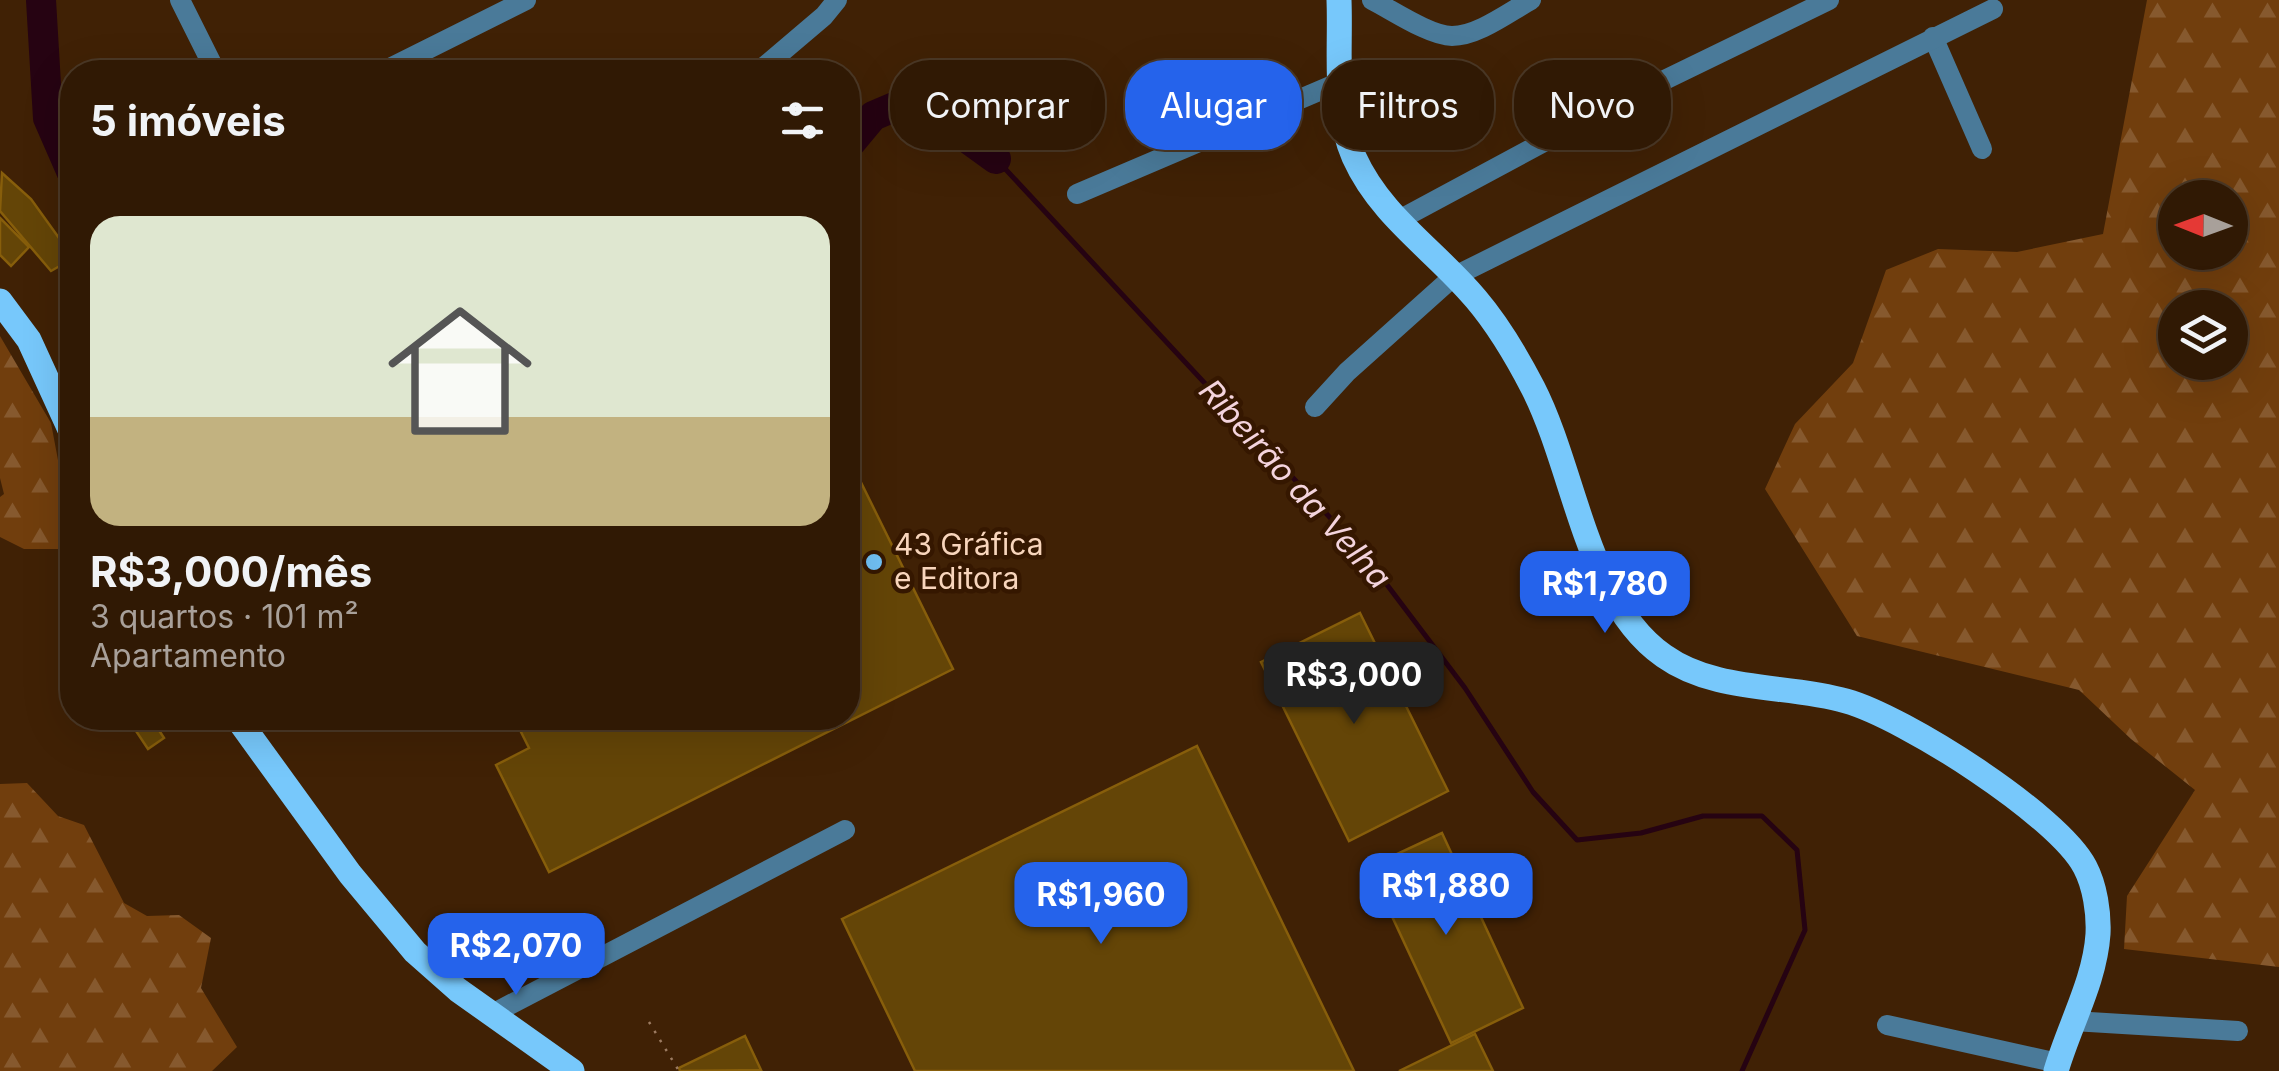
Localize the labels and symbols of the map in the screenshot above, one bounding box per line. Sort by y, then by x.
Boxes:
north arrow [2158,180,2248,270]
water label: Ribeirão da Velha [1191,371,1399,596]
place label: 43 Gráfica e Editora [894,526,1044,596]
marker: 43 Gráfica e Editora [863,551,885,573]
pin: R$1,780 [1513,551,1697,636]
pin: R$3,000 [1262,642,1446,727]
pin: R$1,880 [1354,853,1538,938]
pin: R$1,960 [1009,862,1193,947]
pin: R$2,070 [424,913,608,998]

